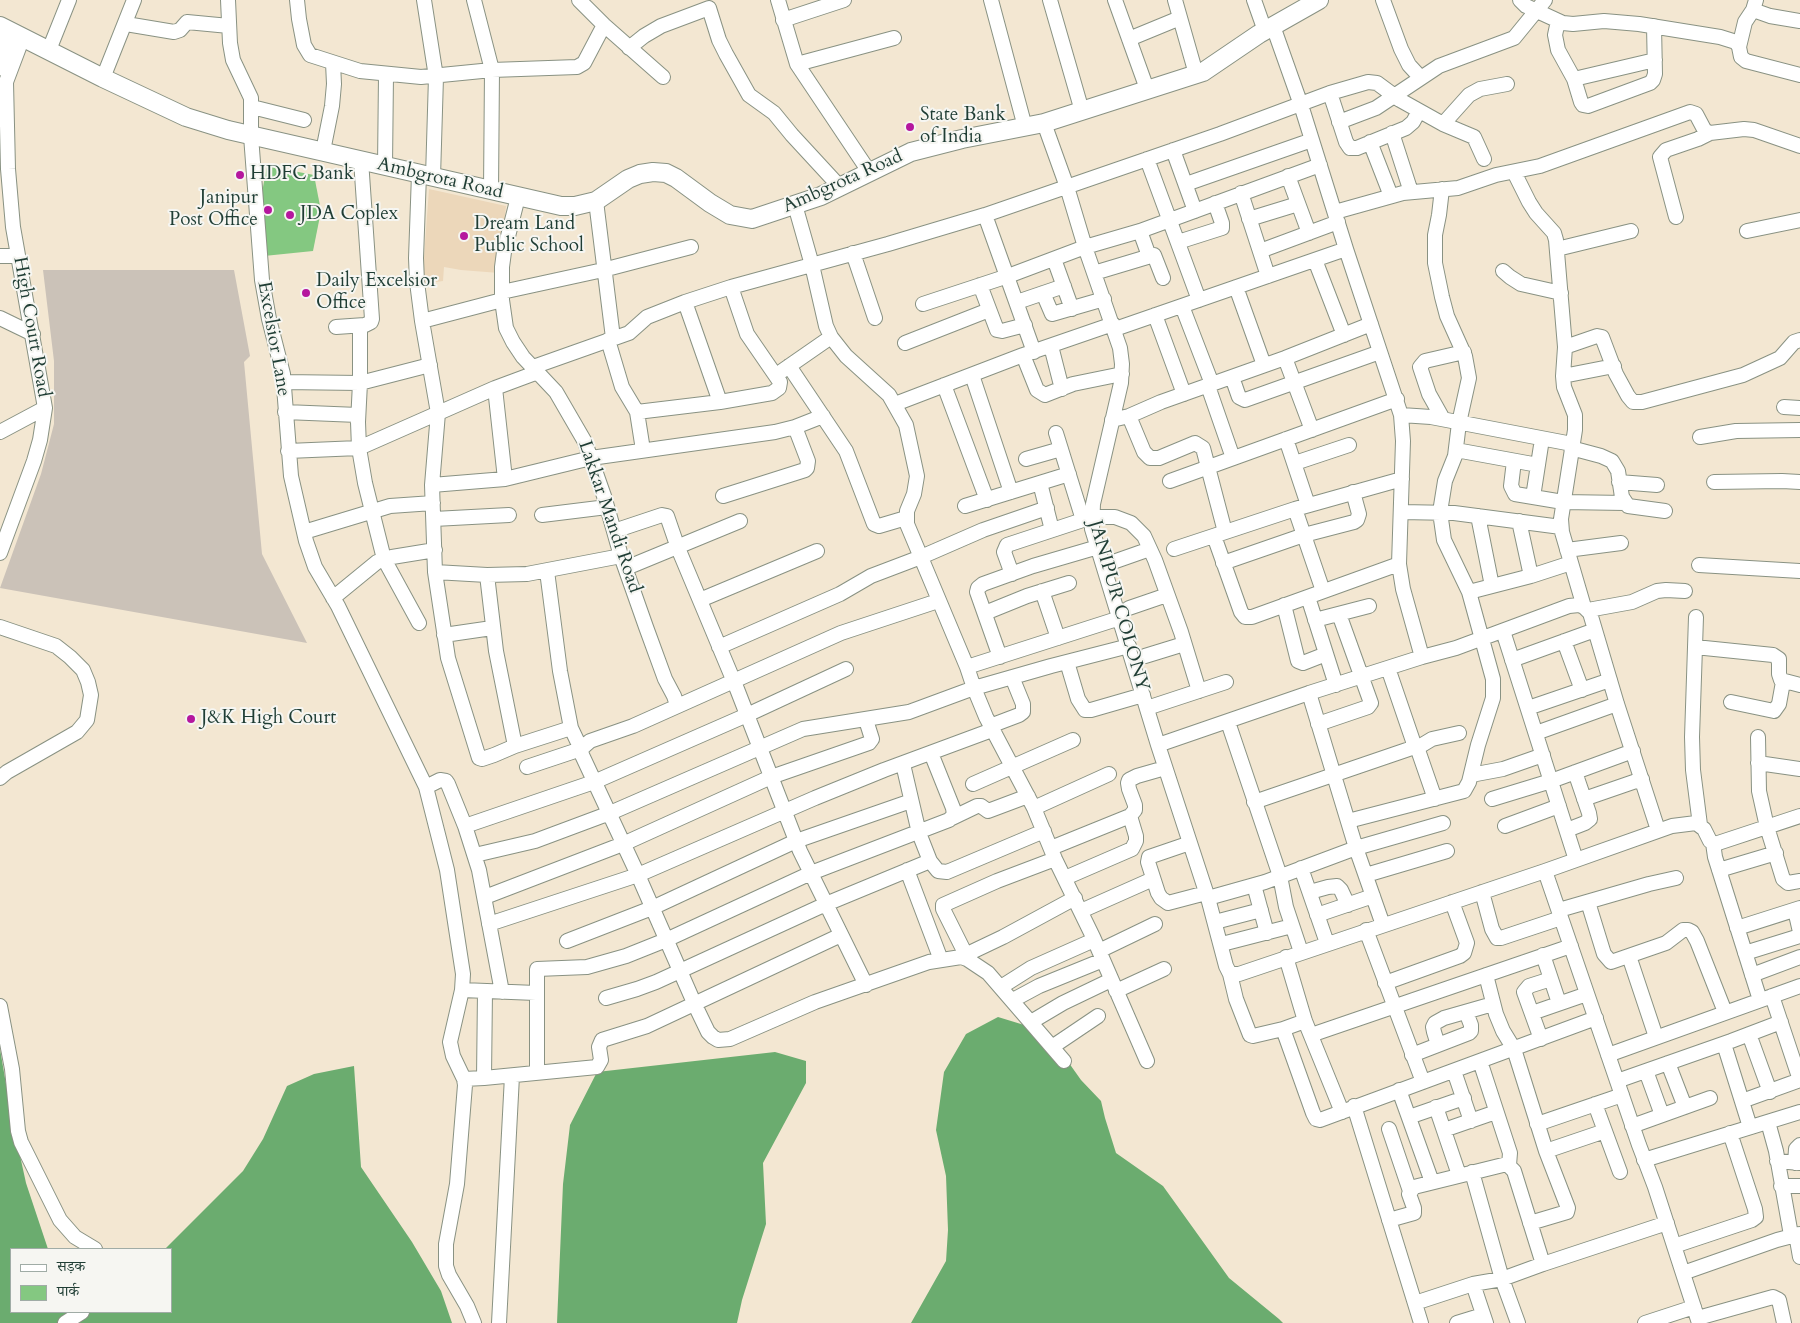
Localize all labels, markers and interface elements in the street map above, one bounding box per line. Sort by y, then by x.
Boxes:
place label: State Bank of India [920,105,1006,149]
marker: State Bank of India [904,121,916,133]
street label: Ambgrota Road [780,145,906,219]
street label: Ambgrota Road [375,153,505,205]
place label: HDFC Bank [250,164,354,186]
marker: HDFC Bank [234,169,246,181]
place label: Janipur Post Office [169,188,258,232]
marker: Janipur Post Office [262,204,274,216]
place label: JDA Coplex [300,204,398,226]
marker: JDA Coplex [284,209,296,221]
place label: Dream Land Public School [474,214,584,258]
marker: Dream Land Public School [458,230,470,242]
street label: High Court Road [7,255,55,399]
place label: Daily Excelsior Office [316,271,437,315]
street label: Excelsior Lane [252,280,294,398]
marker: Daily Excelsior Office [300,287,312,299]
street label: Lakkar Mandi Road [572,438,646,596]
street label: JANIPUR COLONY [1083,518,1153,694]
place label: J&K High Court [201,708,336,730]
marker: J&K High Court [185,713,197,725]
legend [10,1248,172,1313]
text: सड़क [57,1256,85,1276]
text: पार्क [57,1281,79,1301]

